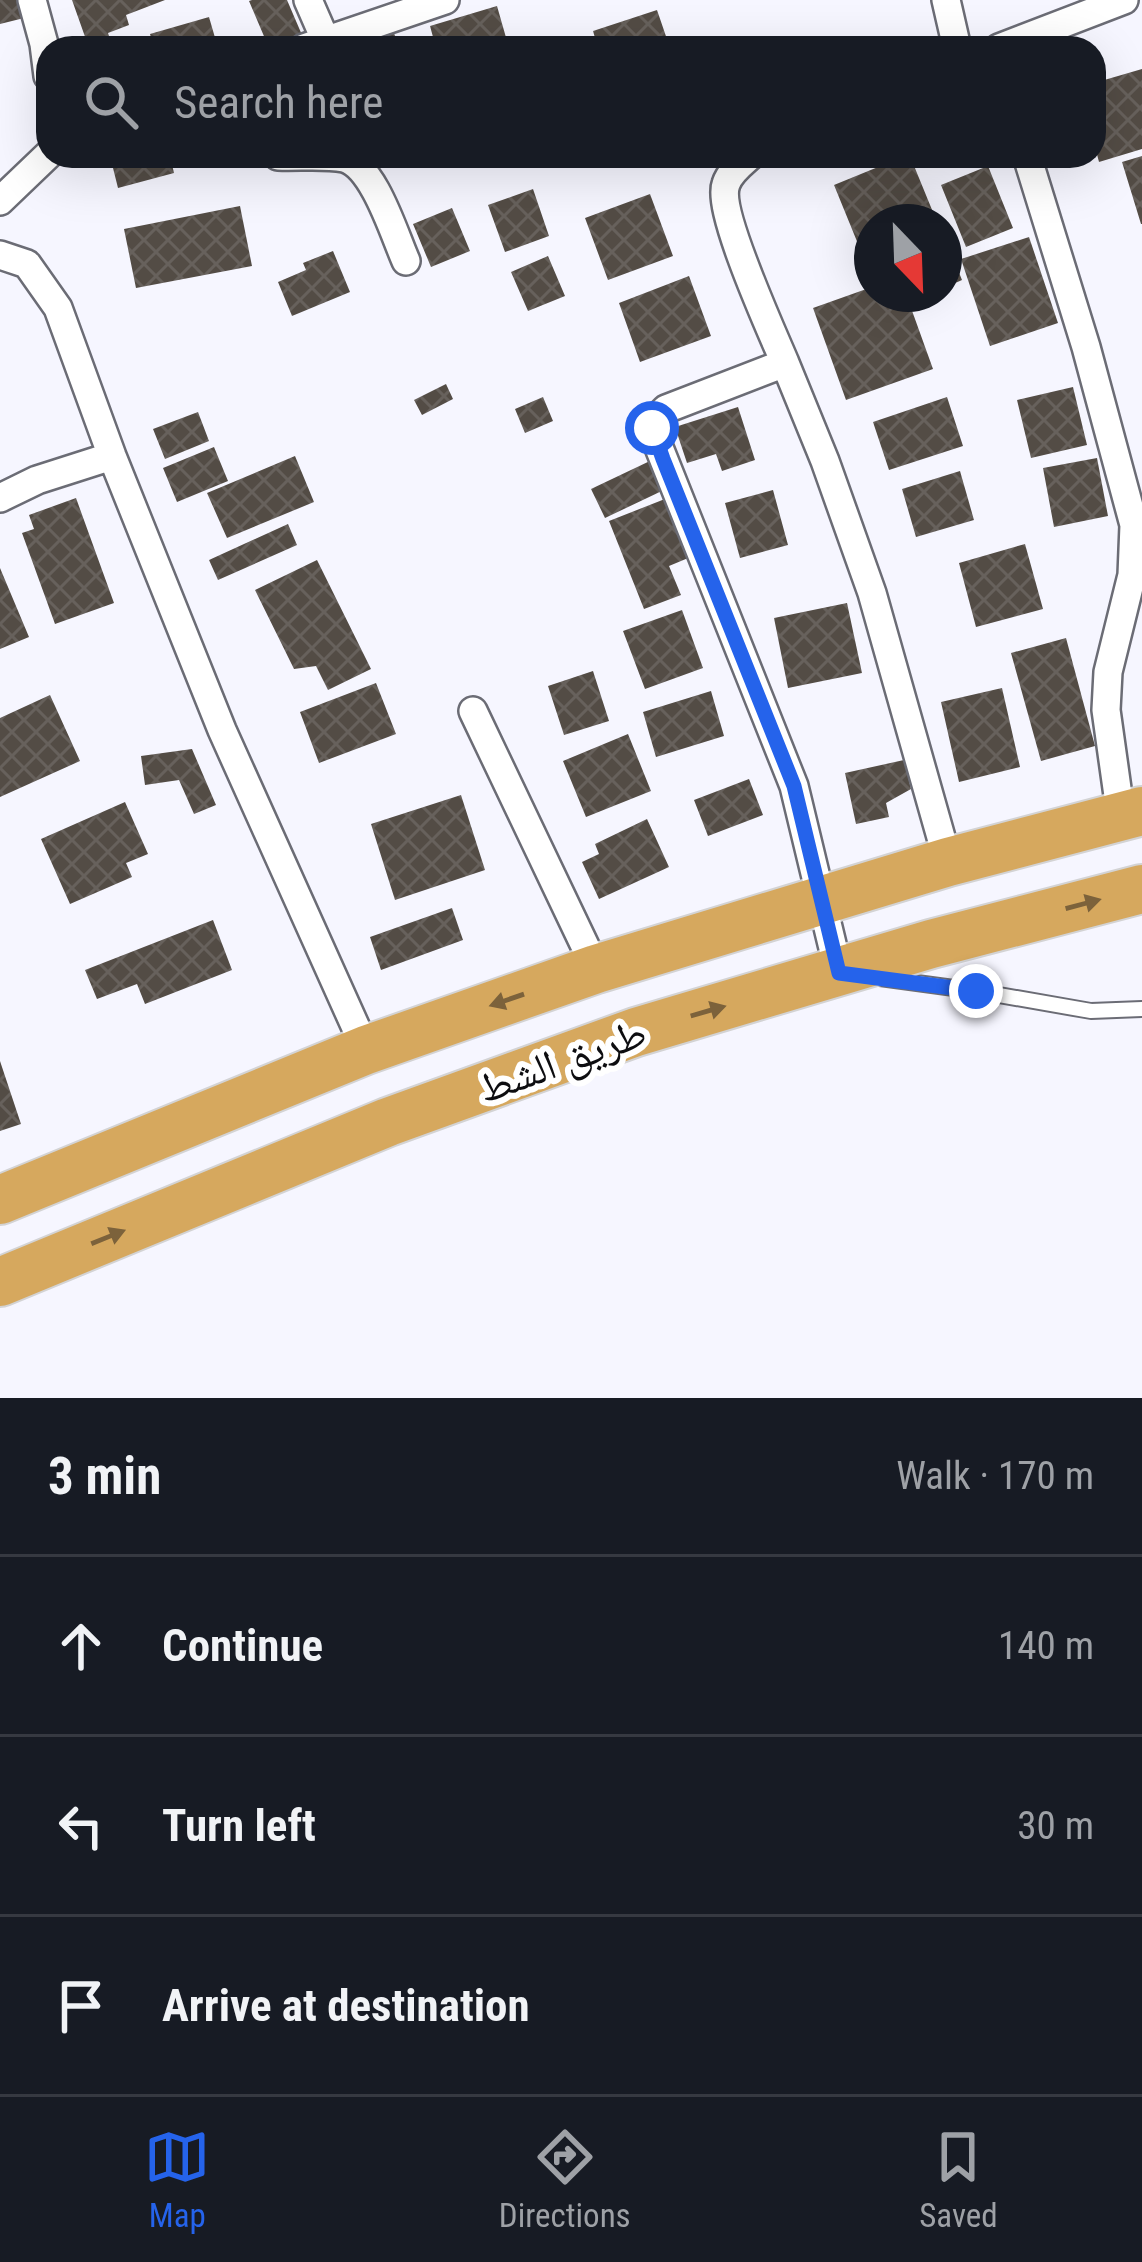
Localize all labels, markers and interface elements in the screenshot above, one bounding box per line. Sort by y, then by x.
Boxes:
search box [36,36,1106,168]
icon: search [78,69,144,135]
text: Search here [174,76,383,129]
north arrow [854,204,962,312]
route start [625,401,679,455]
one-way arrow [1065,894,1102,913]
route end [949,964,1003,1018]
one-way arrow [489,992,525,1010]
one-way arrow [690,1001,727,1019]
street label: طريق الشط [471,1007,653,1114]
one-way arrow [90,1227,126,1246]
text: 3 min [48,1447,161,1506]
text: Walk · 170 m [896,1453,1094,1499]
icon: ahead [48,1613,114,1679]
text: Continue [162,1619,323,1672]
text: 140 m [998,1623,1094,1669]
icon: left [48,1793,114,1859]
text: Turn left [162,1799,316,1852]
text: 30 m [1017,1803,1094,1849]
icon: arrive [48,1973,114,2039]
text: Arrive at destination [162,1979,530,2032]
tab: Map [144,2124,210,2235]
tab: Directions [499,2124,631,2235]
tab: Saved [919,2124,998,2235]

